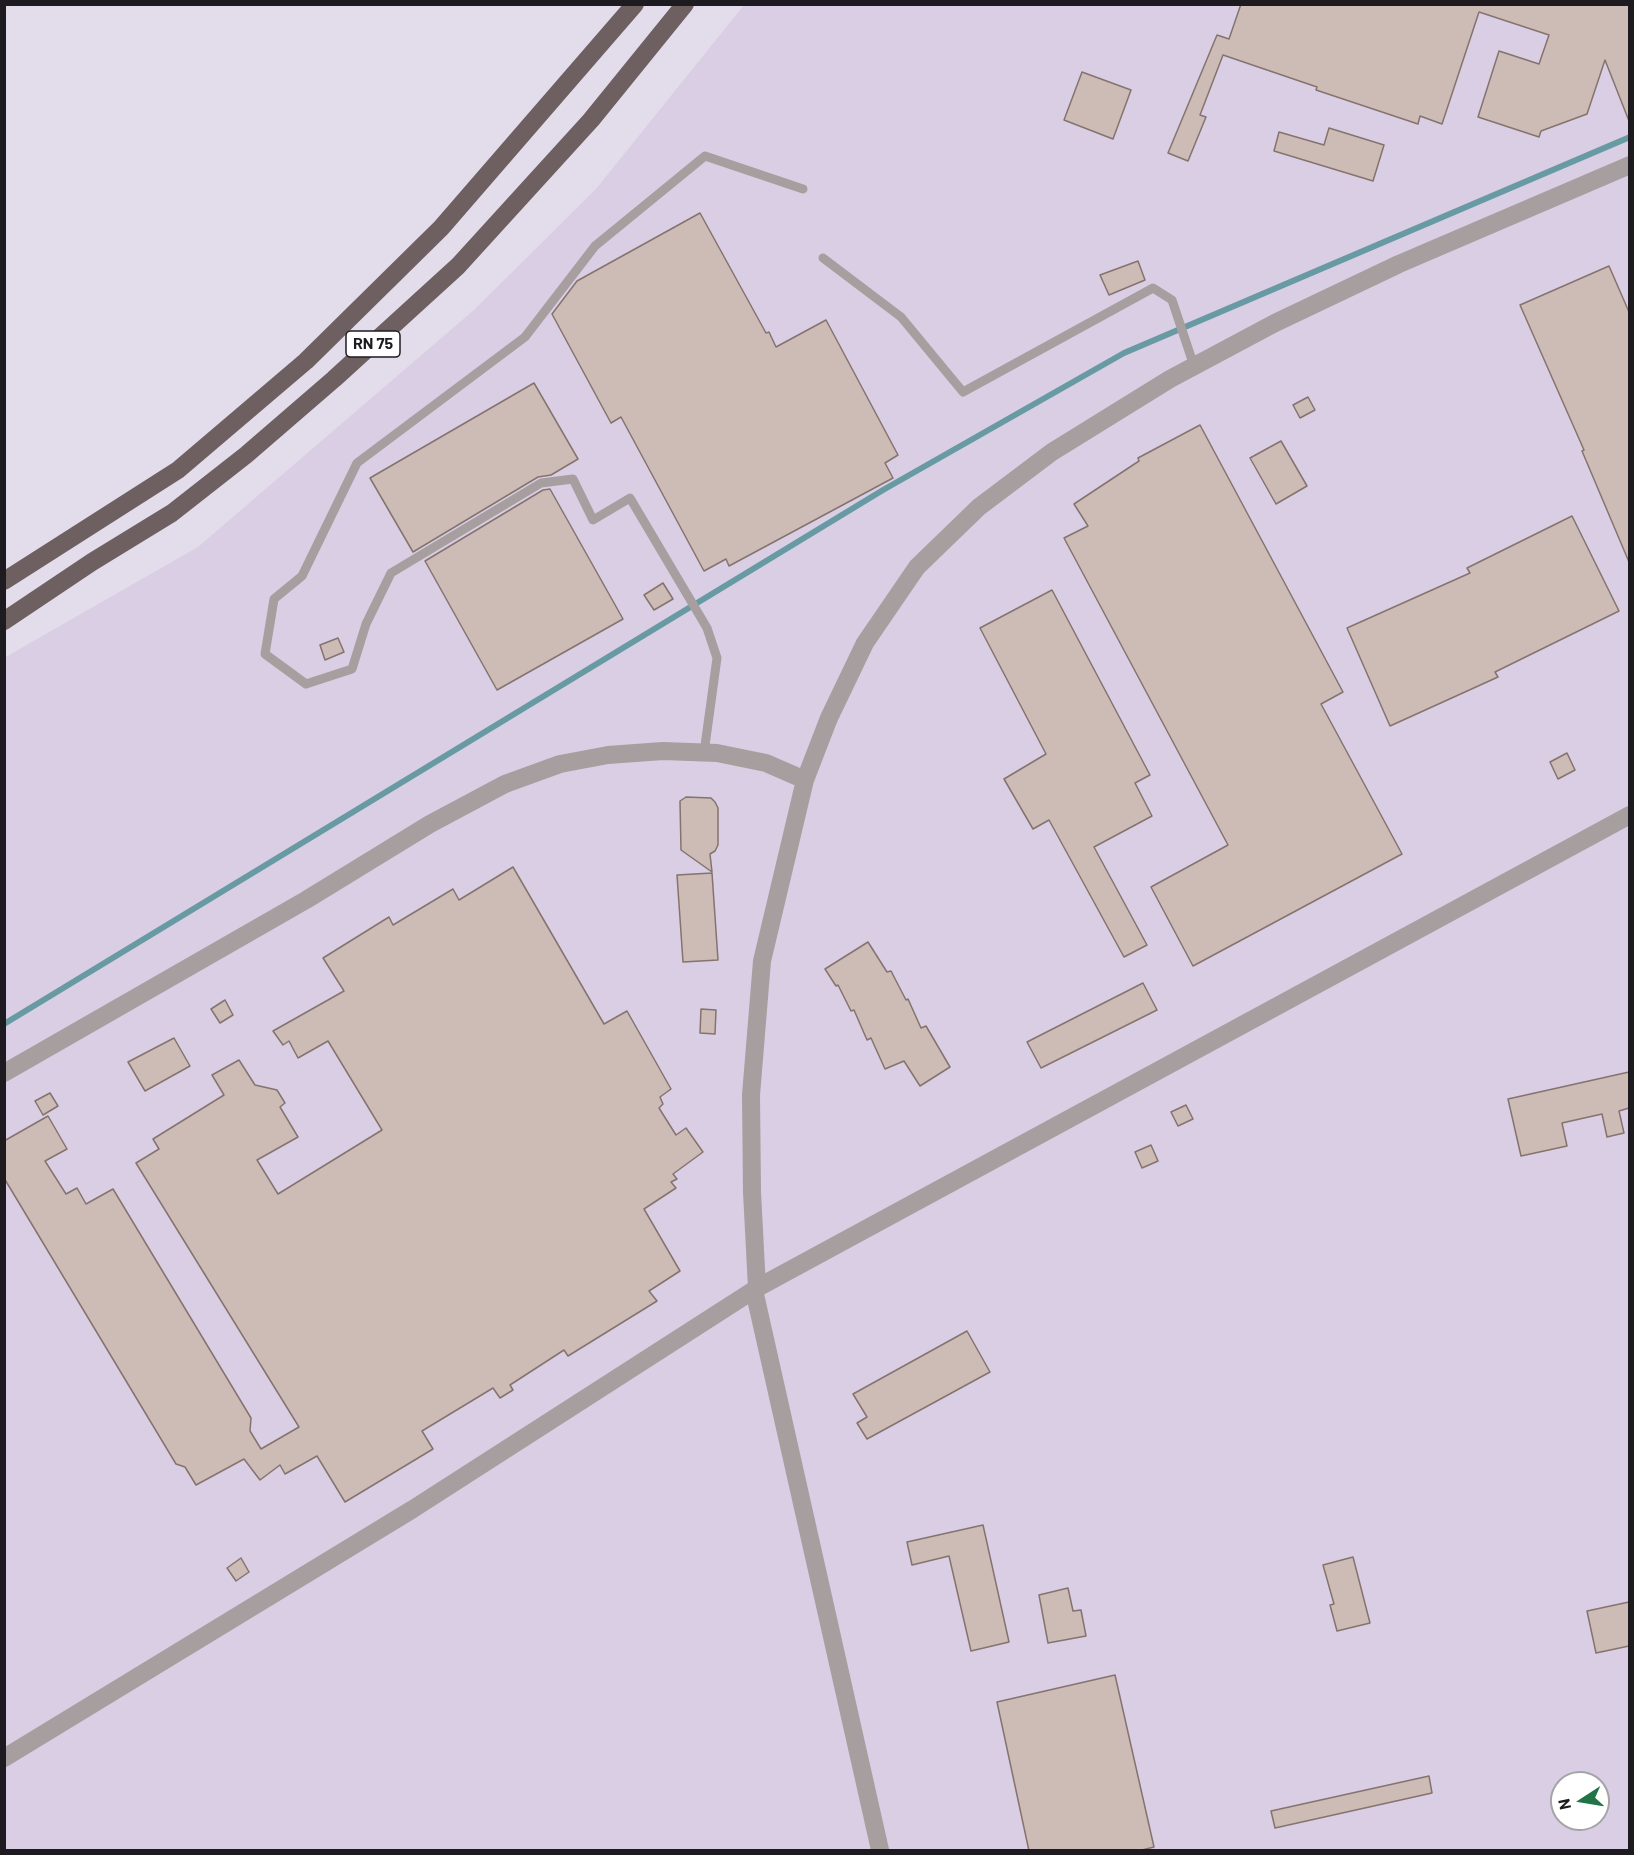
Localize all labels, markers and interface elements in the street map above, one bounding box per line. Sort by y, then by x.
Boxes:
road number: RN 75 [346,331,400,357]
north arrow [1550,1771,1610,1831]
text: N [1553,1797,1574,1812]

